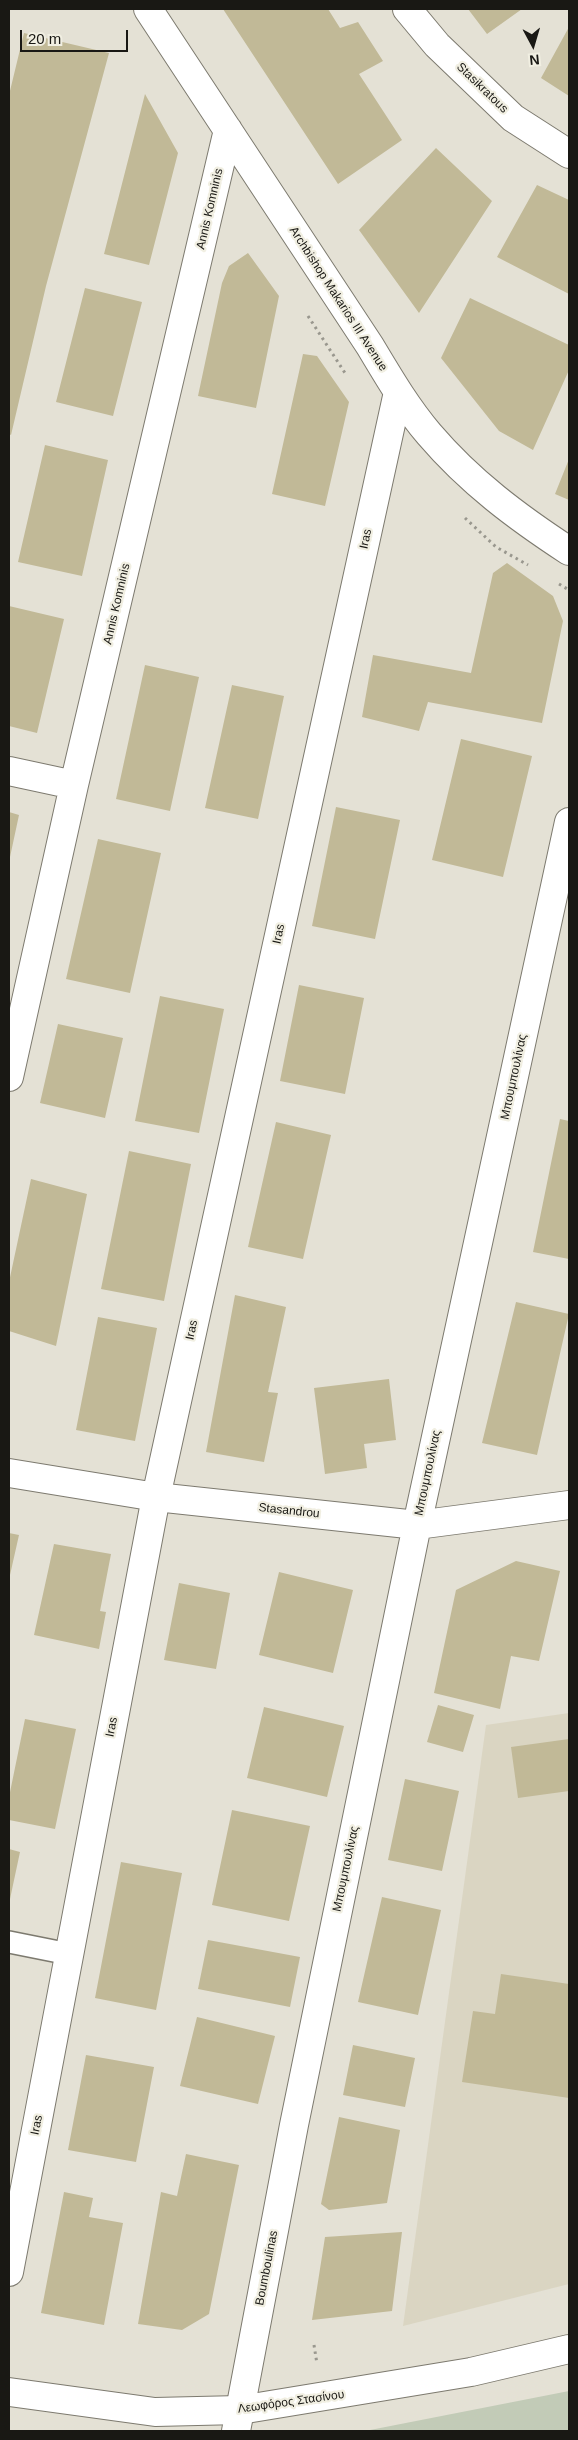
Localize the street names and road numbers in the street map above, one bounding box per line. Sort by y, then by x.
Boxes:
street label: Stasikratous [453,60,511,116]
street label: Annis Komninis [194,167,226,251]
street label: Archbishop Makarios III Avenue [286,224,390,374]
street label: Iras [357,528,375,550]
street label: Annis Komninis [101,562,133,646]
street label: Iras [270,923,288,945]
street label: Μπουμπουλίνας [498,1033,530,1121]
street label: Iras [183,1319,201,1341]
street label: Μπουμπουλίνας [412,1429,444,1517]
street label: Stasandrou [258,1501,320,1521]
street label: Iras [103,1716,121,1738]
street label: Μπουμπουλίνας [330,1825,362,1913]
street label: Iras [28,2114,46,2136]
street label: Boumboulinas [253,2229,281,2307]
street label: Λεωφόρος Στασίνου [237,2387,345,2417]

